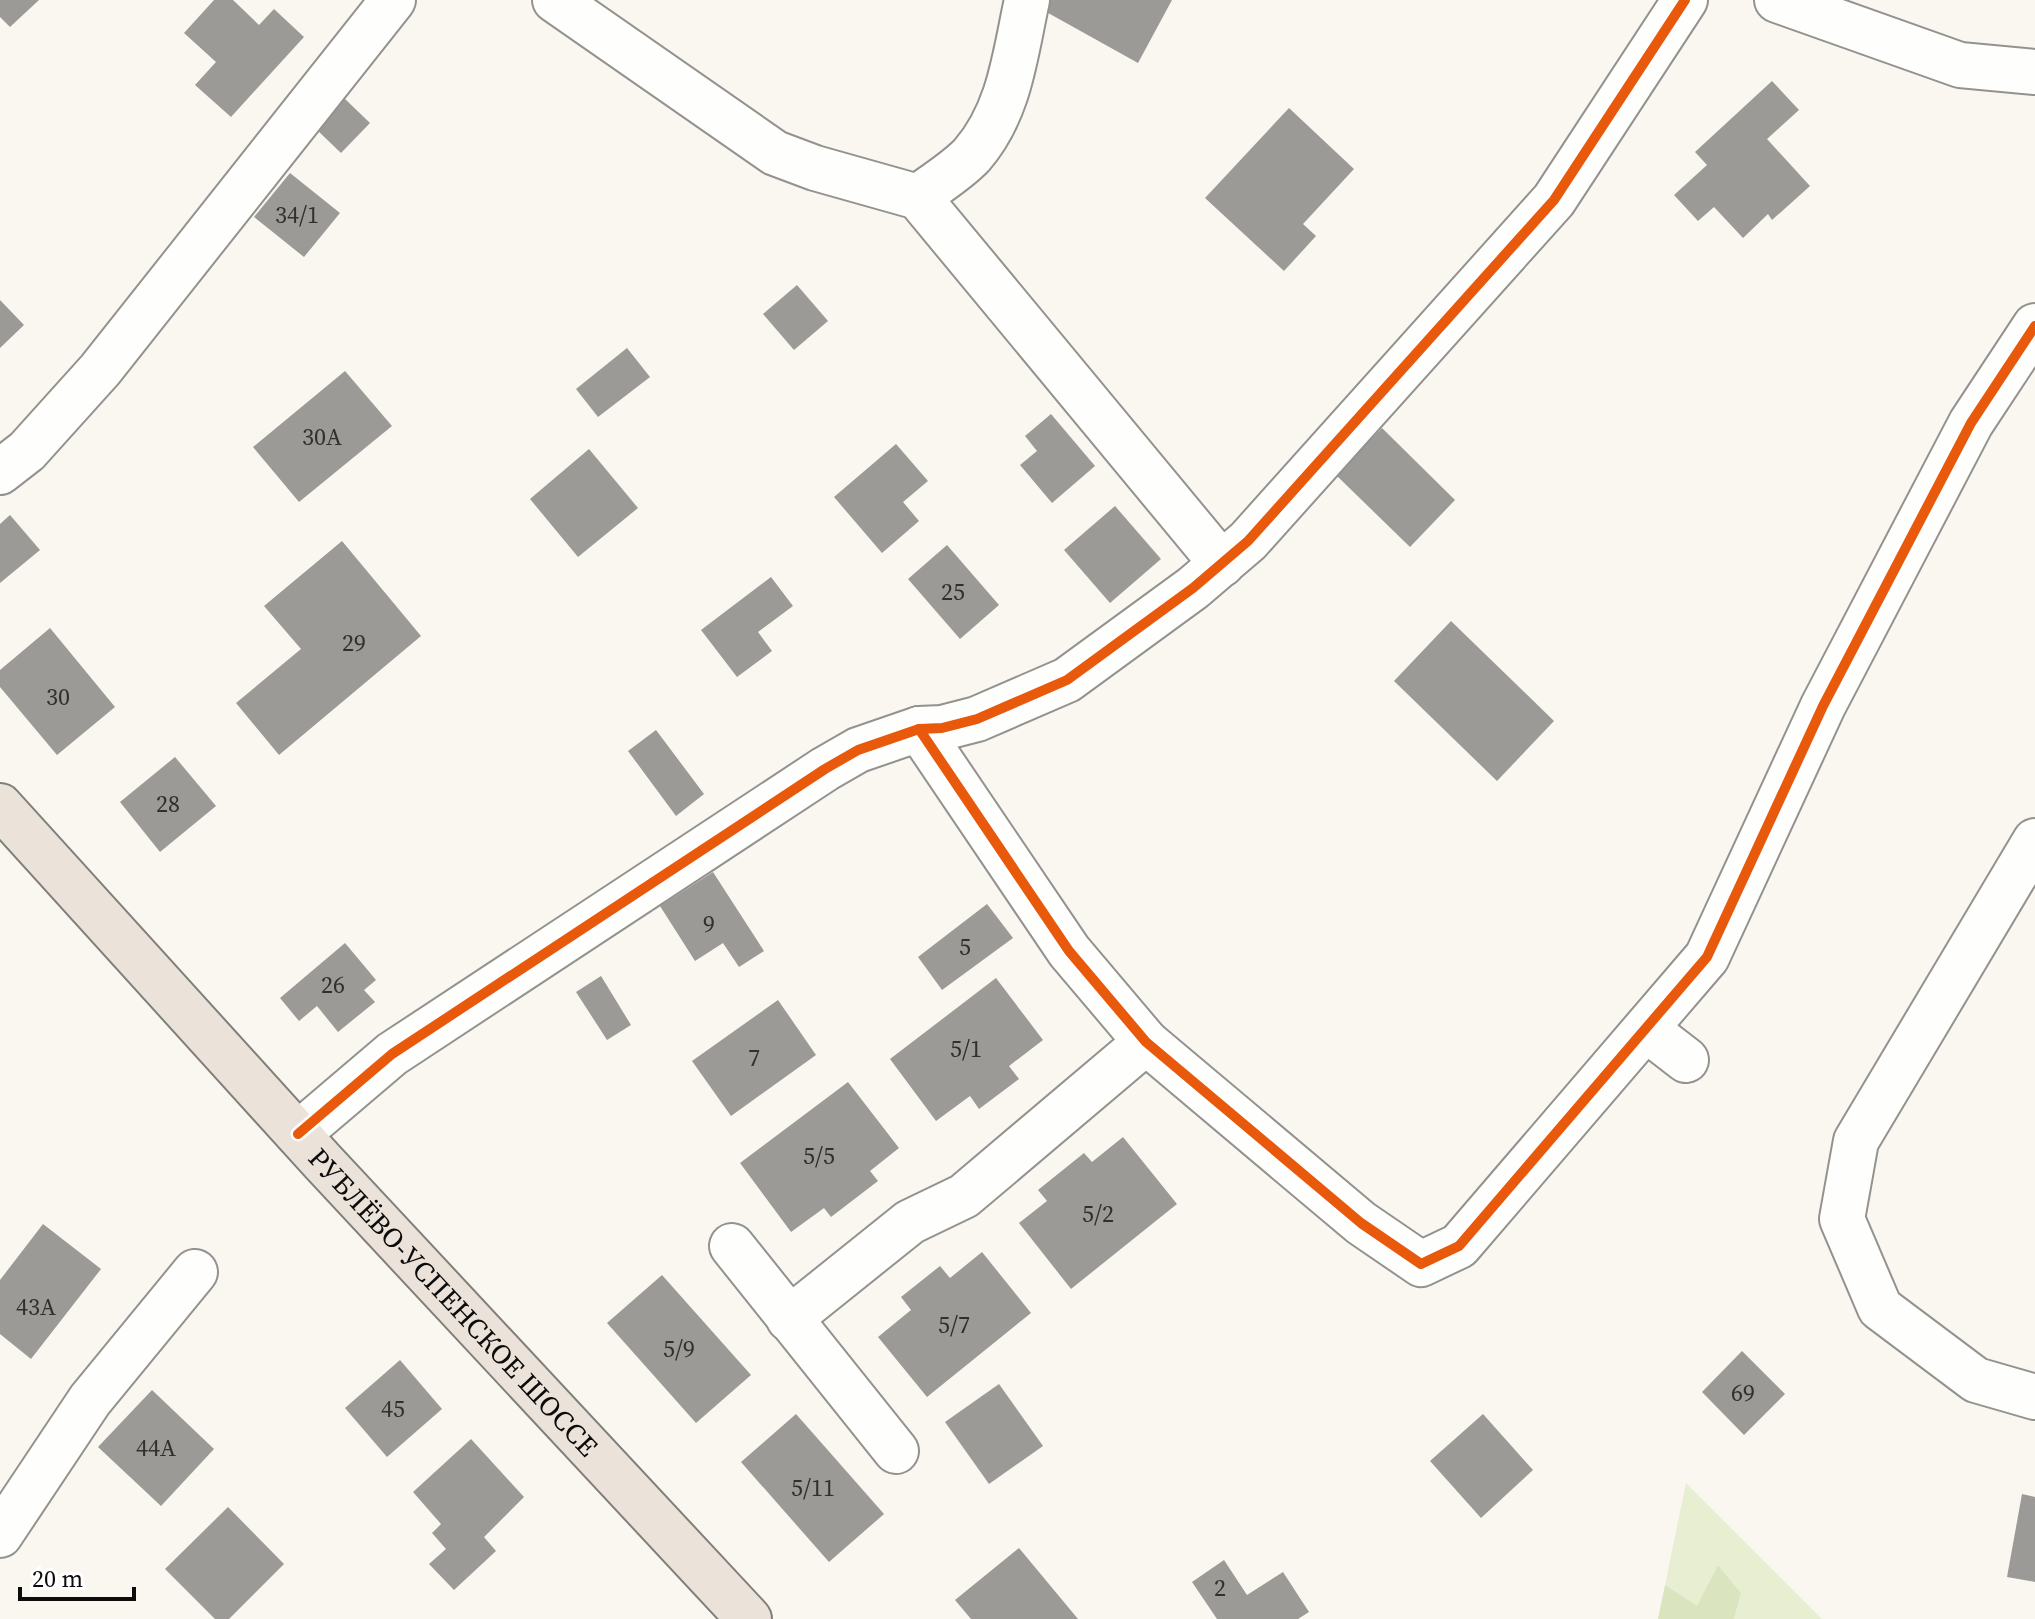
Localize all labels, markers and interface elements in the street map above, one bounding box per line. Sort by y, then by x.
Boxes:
house number: 34/1 [275,198,319,231]
house number: 30А [302,420,342,453]
house number: 25 [941,575,965,608]
house number: 29 [342,626,366,659]
house number: 30 [46,680,70,713]
house number: 28 [156,787,180,820]
house number: 9 [703,907,715,940]
house number: 5 [959,930,971,963]
house number: 26 [321,968,345,1001]
house number: 5/1 [950,1032,982,1065]
house number: 7 [748,1041,760,1074]
house number: 5/5 [803,1139,835,1172]
street label: РУБЛЁВО-УСПЕНСКОЕ ШОССЕ [300,1140,607,1464]
house number: 5/2 [1082,1197,1114,1230]
house number: 43А [16,1290,56,1323]
house number: 5/7 [938,1308,970,1341]
house number: 5/9 [663,1332,695,1365]
house number: 69 [1731,1376,1755,1409]
house number: 45 [381,1392,405,1425]
house number: 44А [136,1431,176,1464]
house number: 5/11 [791,1471,835,1504]
scale bar [20,1551,134,1601]
text: 20 m [32,1562,83,1595]
house number: 2 [1214,1571,1226,1604]

